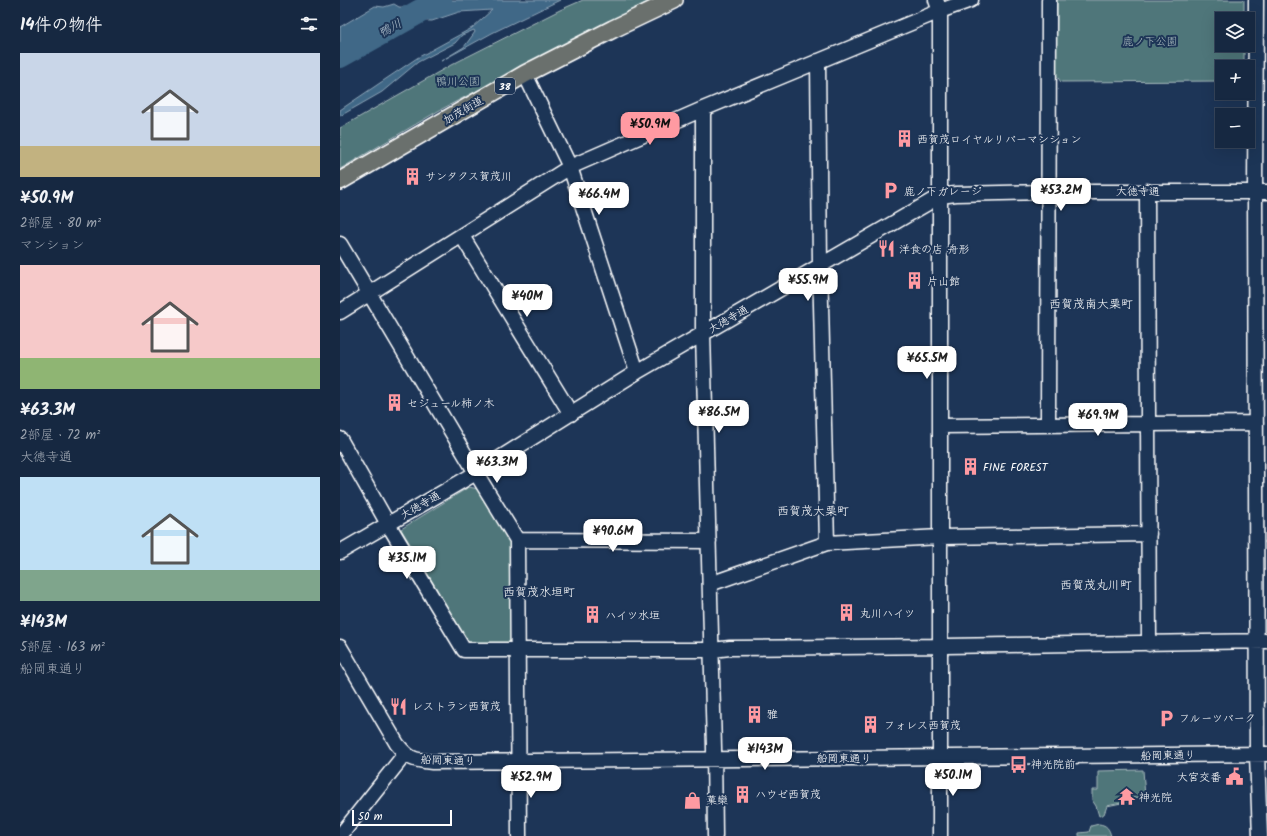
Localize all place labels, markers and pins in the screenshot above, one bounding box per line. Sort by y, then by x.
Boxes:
pin: ¥50.9M [617,112,683,146]
building icon: 西賀茂ロイヤルリバーマンション [894,129,914,149]
place label: 西賀茂ロイヤルリバーマンション [917,131,1082,149]
building icon: サンタクス賀茂川 [402,166,422,186]
place label: サンタクス賀茂川 [425,168,512,186]
pin: ¥53.2M [1028,178,1094,212]
parking icon: 鹿ノ下ガレージ [881,181,901,201]
pin: ¥66.4M [566,182,632,216]
place label: 鹿ノ下ガレージ [904,183,982,201]
restaurant icon: 洋食の店 舟形 [876,239,896,259]
place label: 洋食の店 舟形 [899,241,969,259]
pin: ¥55.9M [775,268,841,302]
building icon: 片山館 [904,271,924,291]
place label: 片山館 [927,273,960,291]
pin: ¥40M [503,284,551,318]
pin: ¥65.5M [894,346,960,380]
building icon: セジュール柿ノ木 [384,393,404,413]
place label: セジュール柿ノ木 [407,395,494,413]
pin: ¥86.5M [686,400,752,434]
pin: ¥69.9M [1065,403,1131,437]
pin: ¥63.3M [464,450,530,484]
building icon: FINE FOREST [960,457,980,477]
place label: FINE FOREST [983,459,1049,477]
pin: ¥90.6M [580,519,646,553]
pin: ¥35.1M [374,546,440,580]
building icon: 丸川ハイツ [837,603,857,623]
building icon: ハイツ水垣 [582,605,602,625]
place label: 丸川ハイツ [860,605,915,623]
place label: ハイツ水垣 [605,607,660,625]
restaurant icon: レストラン西賀茂 [389,696,409,716]
place label: レストラン西賀茂 [412,698,501,716]
building icon: 雅 [744,704,764,724]
place label: 雅 [767,706,778,724]
parking icon: フルーツバーク [1156,708,1176,728]
place label: フルーツバーク [1179,710,1256,728]
building icon: フォレス西賀茂 [861,715,881,735]
place label: フォレス西賀茂 [884,717,961,735]
pin: ¥143M [737,737,793,771]
bus stop icon: 神光院前 [1008,754,1028,774]
place label: 神光院前 [1031,756,1075,774]
pin: ¥50.1M [920,763,986,797]
pin: ¥52.9M [498,765,564,799]
public building icon: 大宮交番 [1224,767,1244,787]
place label: 大宮交番 [1177,769,1221,787]
building icon: ハウゼ西賀茂 [732,784,752,804]
place label: ハウゼ西賀茂 [755,786,821,804]
temple icon: 神光院 [1116,787,1136,807]
place label: 神光院 [1139,789,1172,807]
shop icon: 菓欒 [683,790,703,810]
place label: 菓欒 [706,792,728,810]

